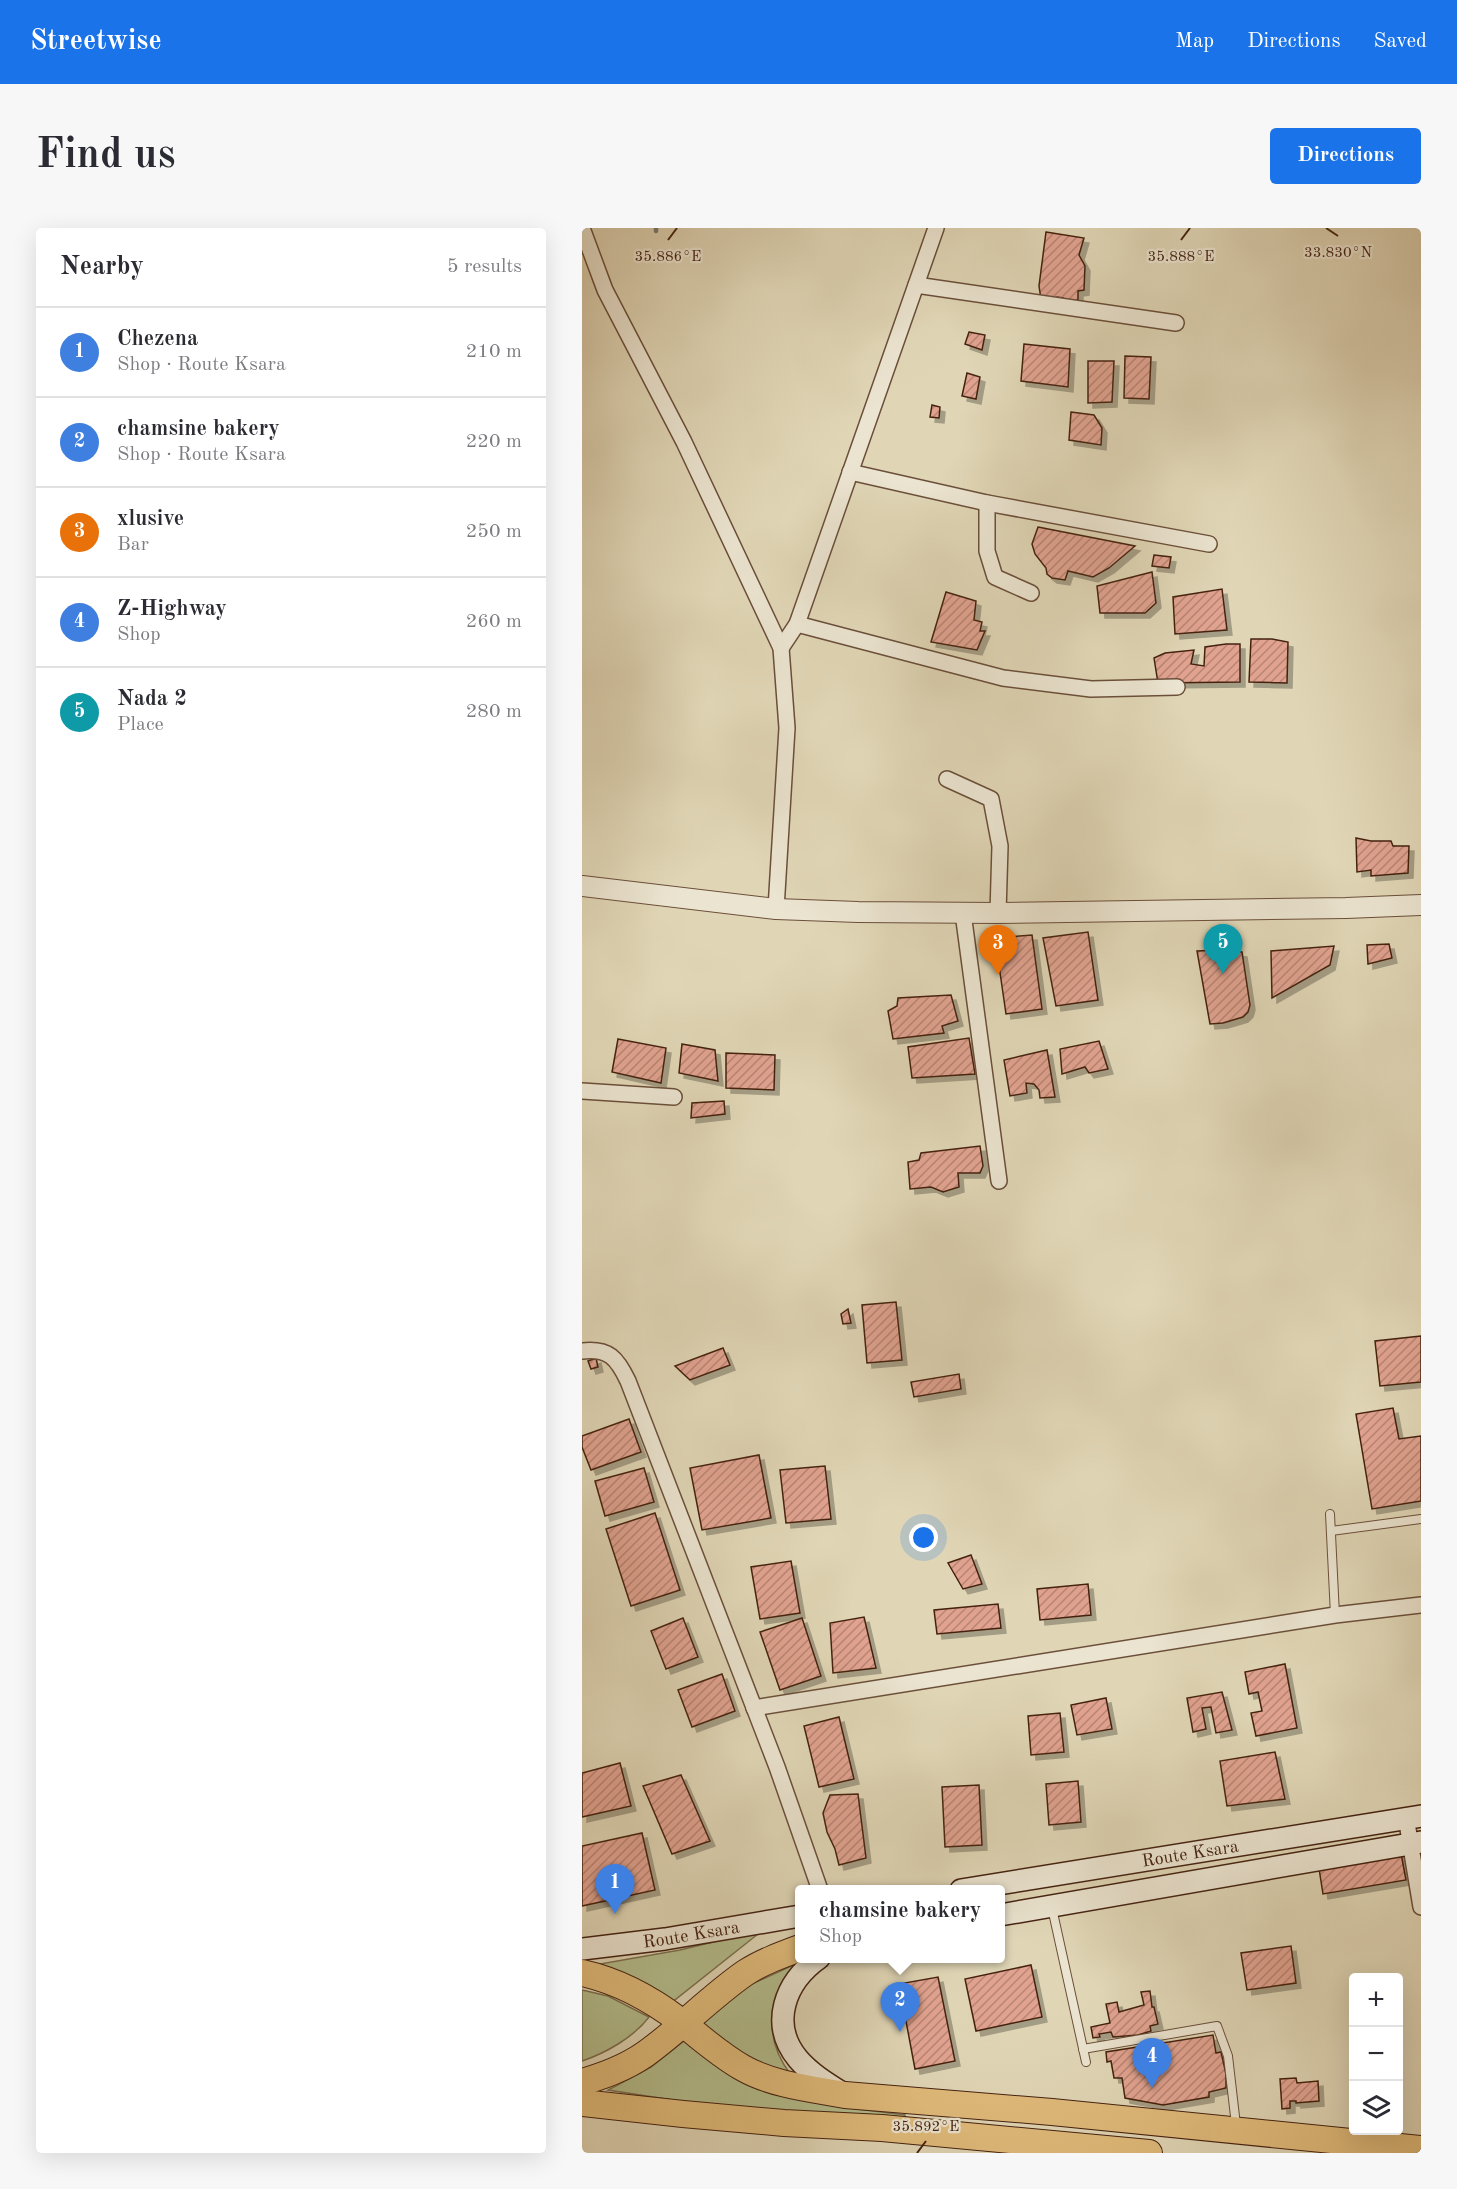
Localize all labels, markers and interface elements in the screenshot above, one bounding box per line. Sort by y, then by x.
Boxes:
text: Streetwise [30,28,162,56]
text: Map [1175,31,1214,52]
text: Directions [1247,31,1341,52]
text: Saved [1374,31,1427,52]
button: Directions [1270,128,1421,184]
text: Find us [36,135,175,177]
text: 33.830°N [1304,246,1372,261]
text: 35.886°E [635,250,701,265]
text: 35.888°E [1148,250,1214,265]
text: Nearby [60,254,144,280]
text: 5 results [447,257,522,277]
text: Chezena [117,328,198,350]
text: 1 [74,342,85,362]
text: 210 m [466,342,522,362]
text: Shop · Route Ksara [117,355,286,375]
text: chamsine bakery [117,418,280,440]
text: 2 [74,432,85,452]
text: 220 m [466,432,522,452]
text: Shop · Route Ksara [117,445,286,465]
text: xlusive [117,508,184,530]
text: 3 [74,522,85,542]
text: 250 m [466,522,522,542]
text: Bar [117,535,149,555]
text: Z-Highway [117,598,227,620]
text: 4 [74,612,85,632]
text: 260 m [466,612,522,632]
text: Shop [117,625,161,645]
text: Nada 2 [117,688,187,710]
text: 5 [74,702,85,722]
text: 280 m [466,702,522,722]
text: Place [117,715,164,735]
pin: 5 [1204,924,1242,974]
pin: 3 [978,926,1018,975]
your location [909,1523,938,1552]
street label: Route Ksara [1141,1837,1240,1871]
pin: 1 [596,1864,634,1914]
popup [795,1885,1005,1963]
text: chamsine bakery [819,1900,981,1922]
street label: Route Ksara [642,1918,741,1952]
text: Shop [819,1927,862,1947]
map controls [1349,1973,1403,2135]
button: + [1349,1973,1403,2027]
pin: 2 [880,1982,920,2032]
button: − [1349,2027,1403,2081]
pin: 4 [1132,2038,1172,2088]
button: layers [1349,2081,1403,2135]
text: 35.892°E [893,2120,959,2135]

